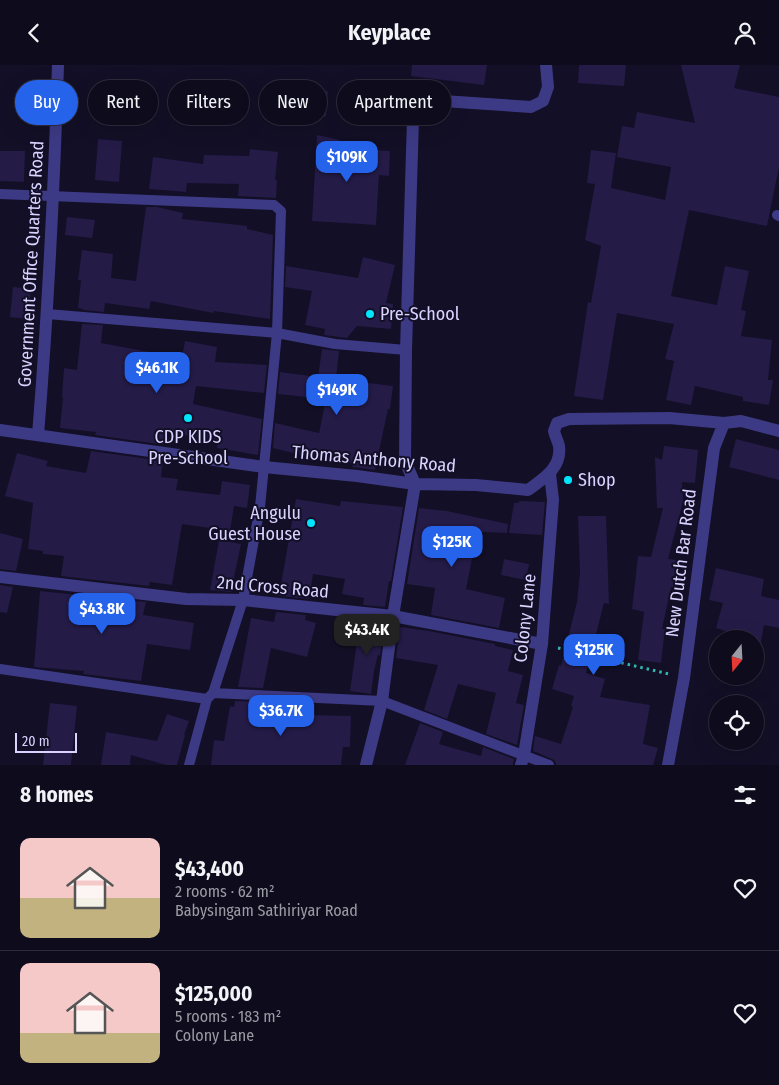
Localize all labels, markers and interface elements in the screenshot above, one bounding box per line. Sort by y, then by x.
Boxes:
icon: back [20,19,48,47]
text: Keyplace [348,19,431,46]
icon: person [731,19,759,47]
chip: Buy [15,80,78,125]
chip: Rent [88,80,158,125]
chip: Filters [168,80,249,125]
chip: New [259,80,327,125]
chip: Apartment [337,80,451,125]
street label: Government Office Quarters Road [14,140,48,388]
pin: $109K [312,141,382,183]
text: $109K [327,147,367,166]
place label: Pre-School [380,303,460,325]
marker: Pre-School [364,308,376,320]
pin: $46.1K [116,351,198,394]
text: $46.1K [136,358,178,377]
pin: $149K [302,373,372,416]
text: $149K [317,380,357,399]
marker: CDP KIDS Pre-School [182,412,194,424]
place label: CDP KIDS Pre-School [148,426,228,469]
street label: Thomas Anthony Road [291,441,457,477]
place label: Shop [578,469,615,491]
marker: Shop [562,474,574,486]
street label: New Dutch Bar Road [661,488,701,638]
place label: Angulu Guest House [208,502,301,545]
marker: Angulu Guest House [305,517,317,529]
pin: $125K [417,525,487,568]
text: $125K [433,532,471,551]
street label: 2nd Cross Road [216,571,330,603]
street label: Colony Lane [509,572,541,663]
pin: $43.8K [61,593,143,635]
text: $43.8K [80,599,125,618]
pin: $43.4K [326,613,408,656]
text: $43.4K [345,620,389,639]
north arrow [709,630,764,685]
map controls [709,630,764,750]
pin: $125K [559,633,629,676]
text: $125K [575,640,613,659]
pin: $36.7K [240,695,322,737]
button: locate [709,695,764,750]
text: $36.7K [259,701,303,720]
scale bar [15,730,78,753]
text: 20 m [22,733,50,750]
icon: filters [731,781,759,809]
text: 8 homes [20,782,94,808]
text: $43,400 [175,856,244,882]
icon: home [60,858,120,918]
icon: heart [731,874,759,902]
text: 2 rooms · 62 m² [175,882,274,901]
text: Babysingam Sathiriyar Road [175,901,358,920]
text: $125,000 [175,981,252,1007]
icon: home [60,983,120,1043]
icon: heart [731,999,759,1027]
text: 5 rooms · 183 m² [175,1007,281,1026]
text: Colony Lane [175,1026,254,1045]

